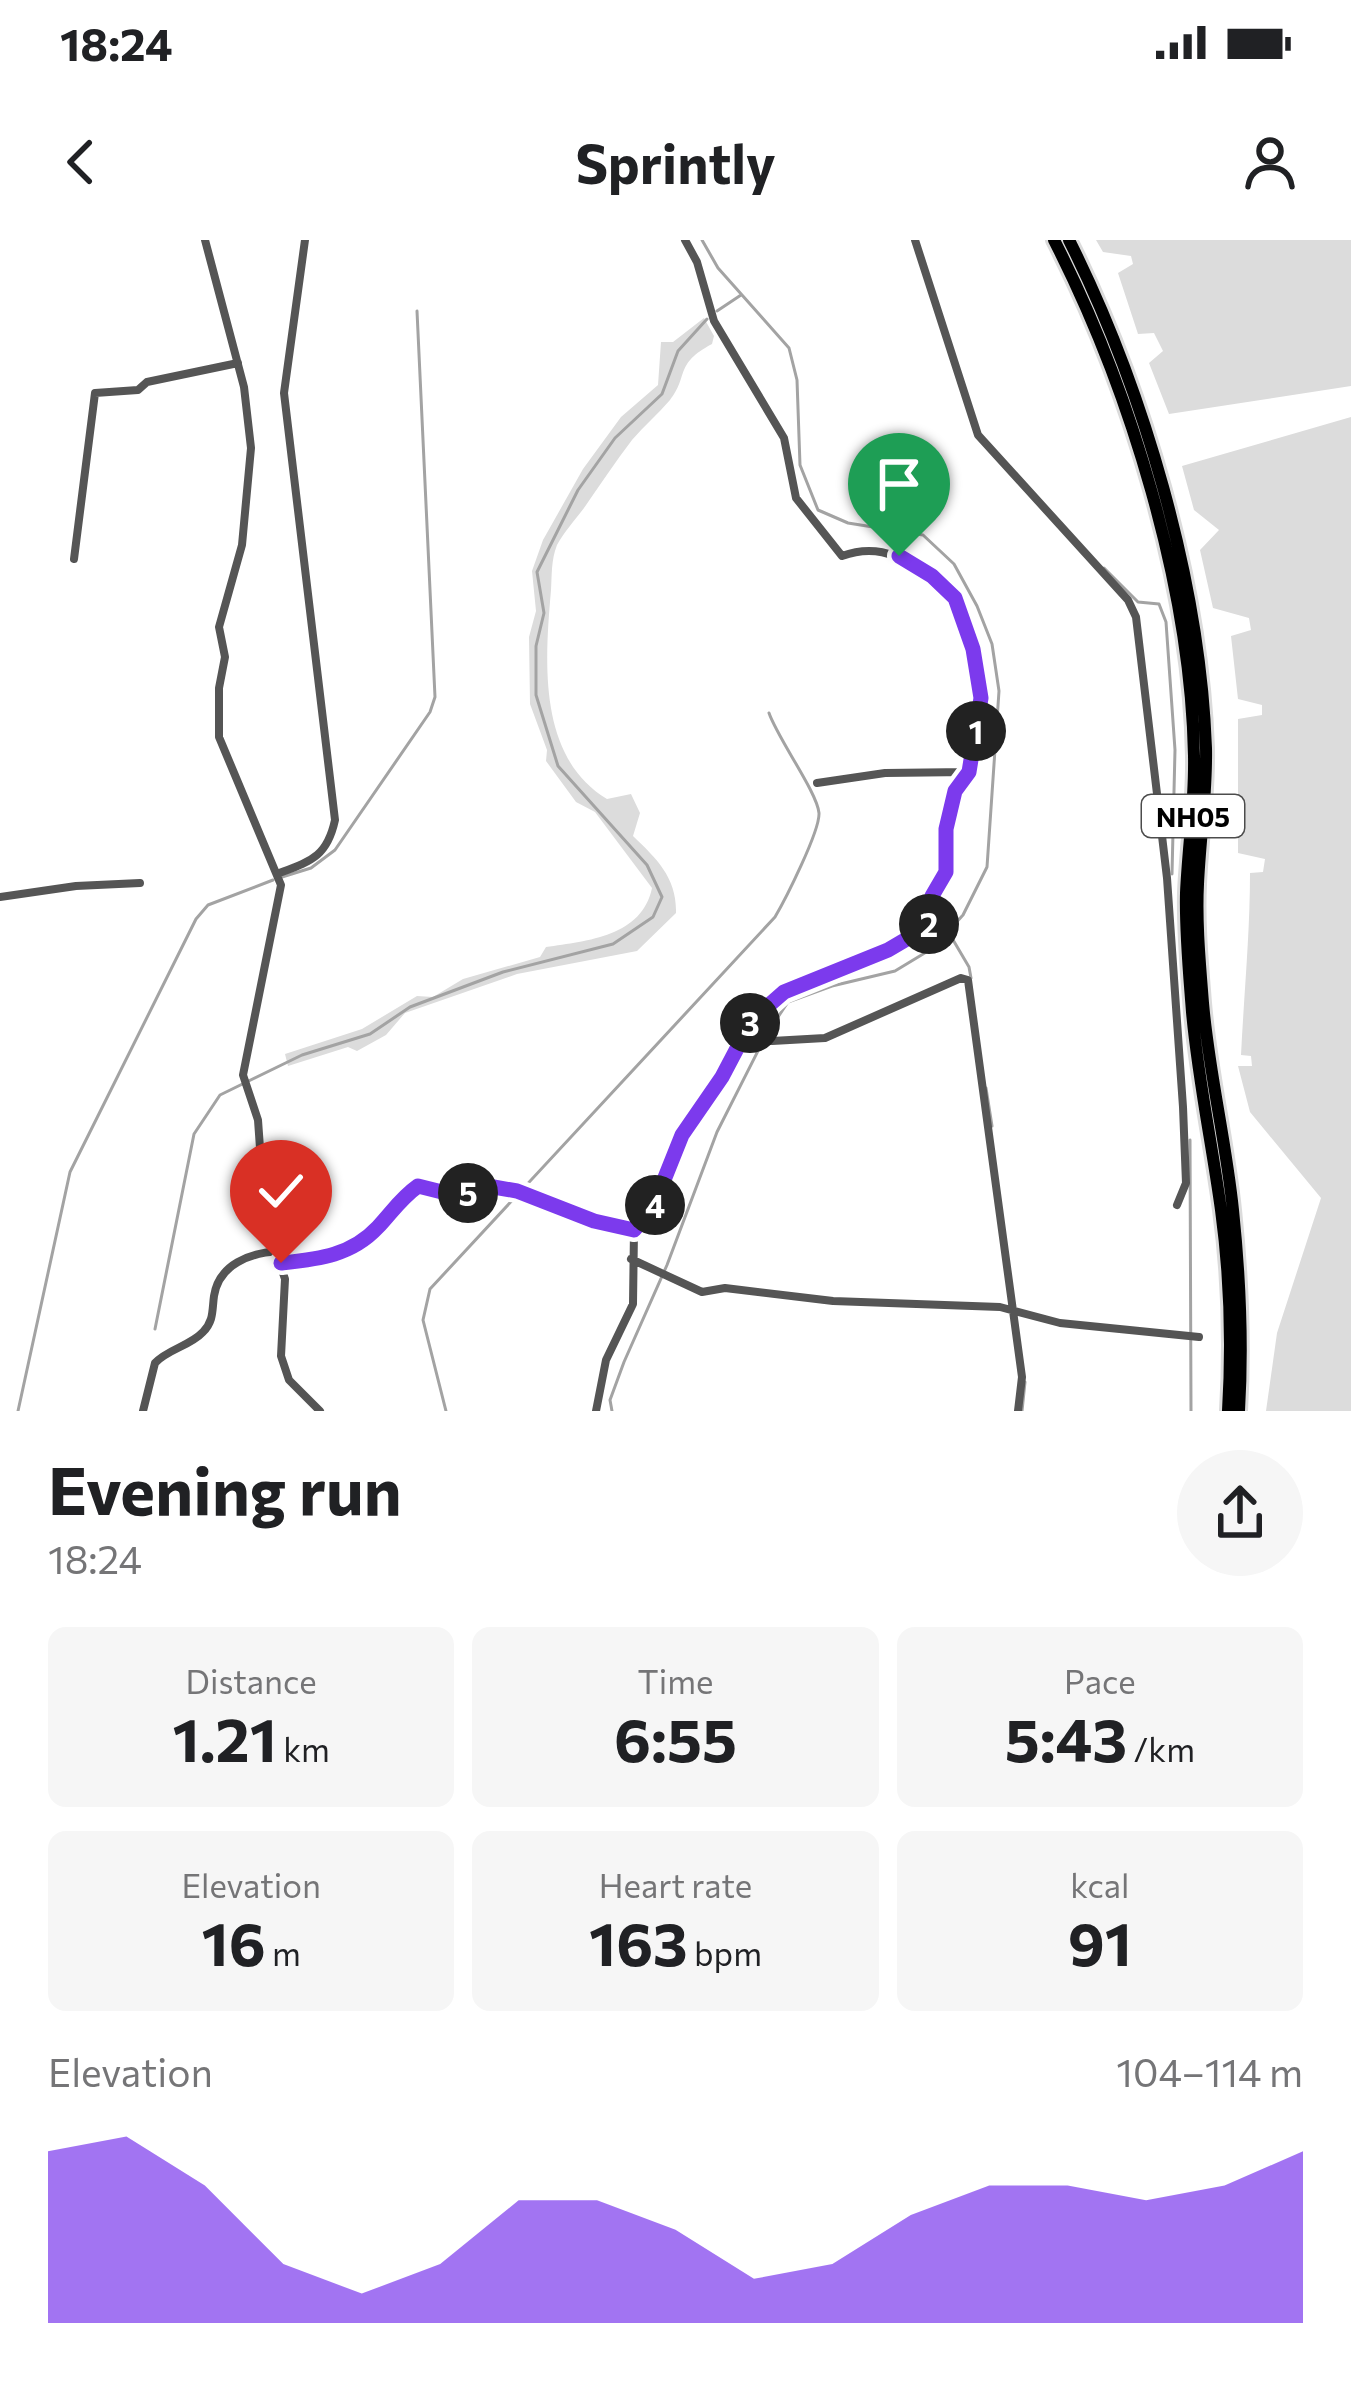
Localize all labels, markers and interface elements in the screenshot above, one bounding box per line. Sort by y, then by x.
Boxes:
text: 18:24 [60,15,173,70]
icon: back [48,129,114,195]
text: Sprintly [575,129,776,195]
icon: person [1237,129,1303,195]
pin [848,433,950,556]
icon: arrive [866,451,932,517]
pin: 1 [946,701,1006,761]
text: 1 [969,710,983,751]
road number: NH05 [1142,795,1244,837]
pin: 2 [899,894,959,954]
text: 2 [920,903,938,944]
pin: 3 [720,993,780,1053]
text: 3 [740,1002,760,1043]
pin [230,1140,332,1263]
icon: check [248,1158,314,1224]
pin: 5 [438,1163,498,1223]
text: 5 [458,1172,478,1213]
pin: 4 [625,1175,685,1235]
text: 4 [645,1184,665,1225]
text: Evening run [48,1448,402,1529]
button: share [1177,1450,1303,1576]
text: 18:24 [48,1534,142,1582]
text: Distance [186,1660,317,1701]
text: Time [638,1660,713,1701]
text: Pace [1064,1660,1136,1701]
text: 1.21 [173,1701,277,1774]
text: 6:55 [614,1701,737,1774]
text: 5:43 [1005,1701,1127,1774]
text: km [277,1728,330,1769]
text: /km [1127,1728,1195,1769]
text: Elevation [181,1864,321,1905]
text: Heart rate [599,1864,752,1905]
text: kcal [1070,1864,1129,1905]
text: 16 [202,1905,266,1978]
text: 163 [589,1905,688,1978]
text: 91 [1068,1905,1132,1978]
text: m [266,1932,301,1973]
text: bpm [688,1932,762,1973]
text: Elevation [48,2047,213,2095]
text: 104–114 m [1116,2047,1303,2095]

